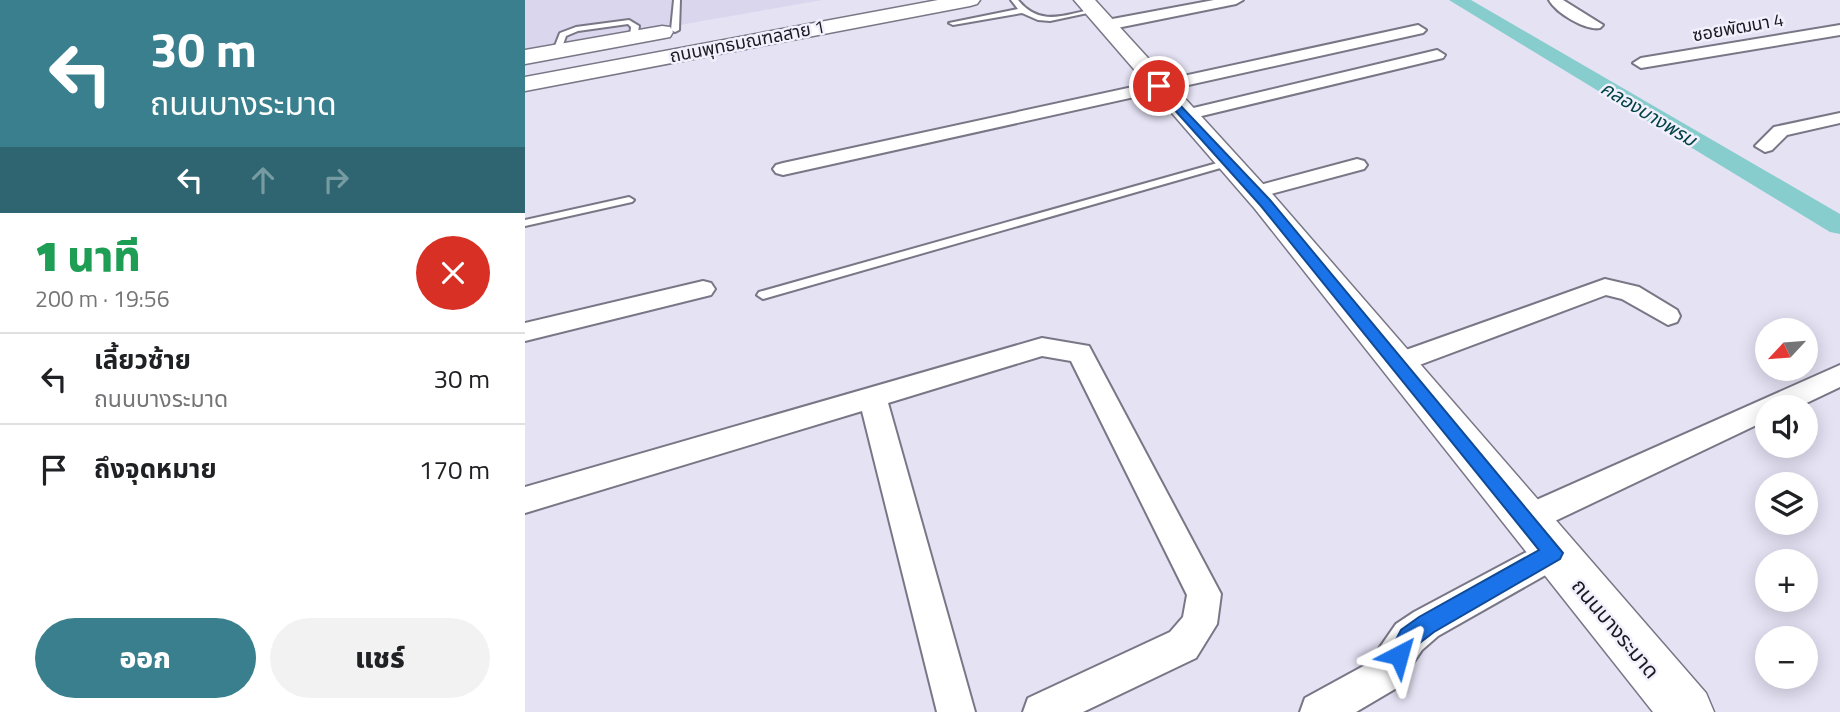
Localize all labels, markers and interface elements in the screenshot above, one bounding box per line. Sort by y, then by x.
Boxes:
street label: ซอยพัฒนา 4 [1690,6,1786,48]
text: 30 m [150,11,257,86]
street label: ถนนพุทธมณฑลสาย 1 [667,13,827,69]
icon: left [35,28,126,119]
pin [1129,56,1189,116]
icon: arrive [1140,67,1178,105]
water label: คลองบางพรม [1596,73,1704,154]
text: ถนนบางระมาด [150,79,337,127]
icon: left [171,161,209,199]
icon: ahead [244,161,282,199]
icon: right [317,161,355,199]
text: 1 นาที [35,223,141,287]
button: close [416,236,490,310]
text: 200 m · 19:56 [35,281,170,316]
north arrow [1755,318,1818,382]
map controls [1755,318,1818,689]
text: เลี้ยวซ้าย [94,340,191,379]
text: 30 m [433,359,490,398]
icon: left [35,360,73,398]
text: ถนนบางระมาด [94,381,228,416]
button: sound [1755,395,1818,458]
text: ถึงจุดหมาย [94,449,217,488]
text: 170 m [419,450,490,489]
icon: arrive [35,451,73,489]
button: layers [1755,472,1818,535]
button: + [1755,549,1818,612]
street label: ถนนบางระมาด [1564,571,1668,685]
button: ออก [35,618,256,698]
button: แชร์ [270,618,490,698]
position arrow [1362,618,1436,692]
button: − [1755,626,1818,689]

